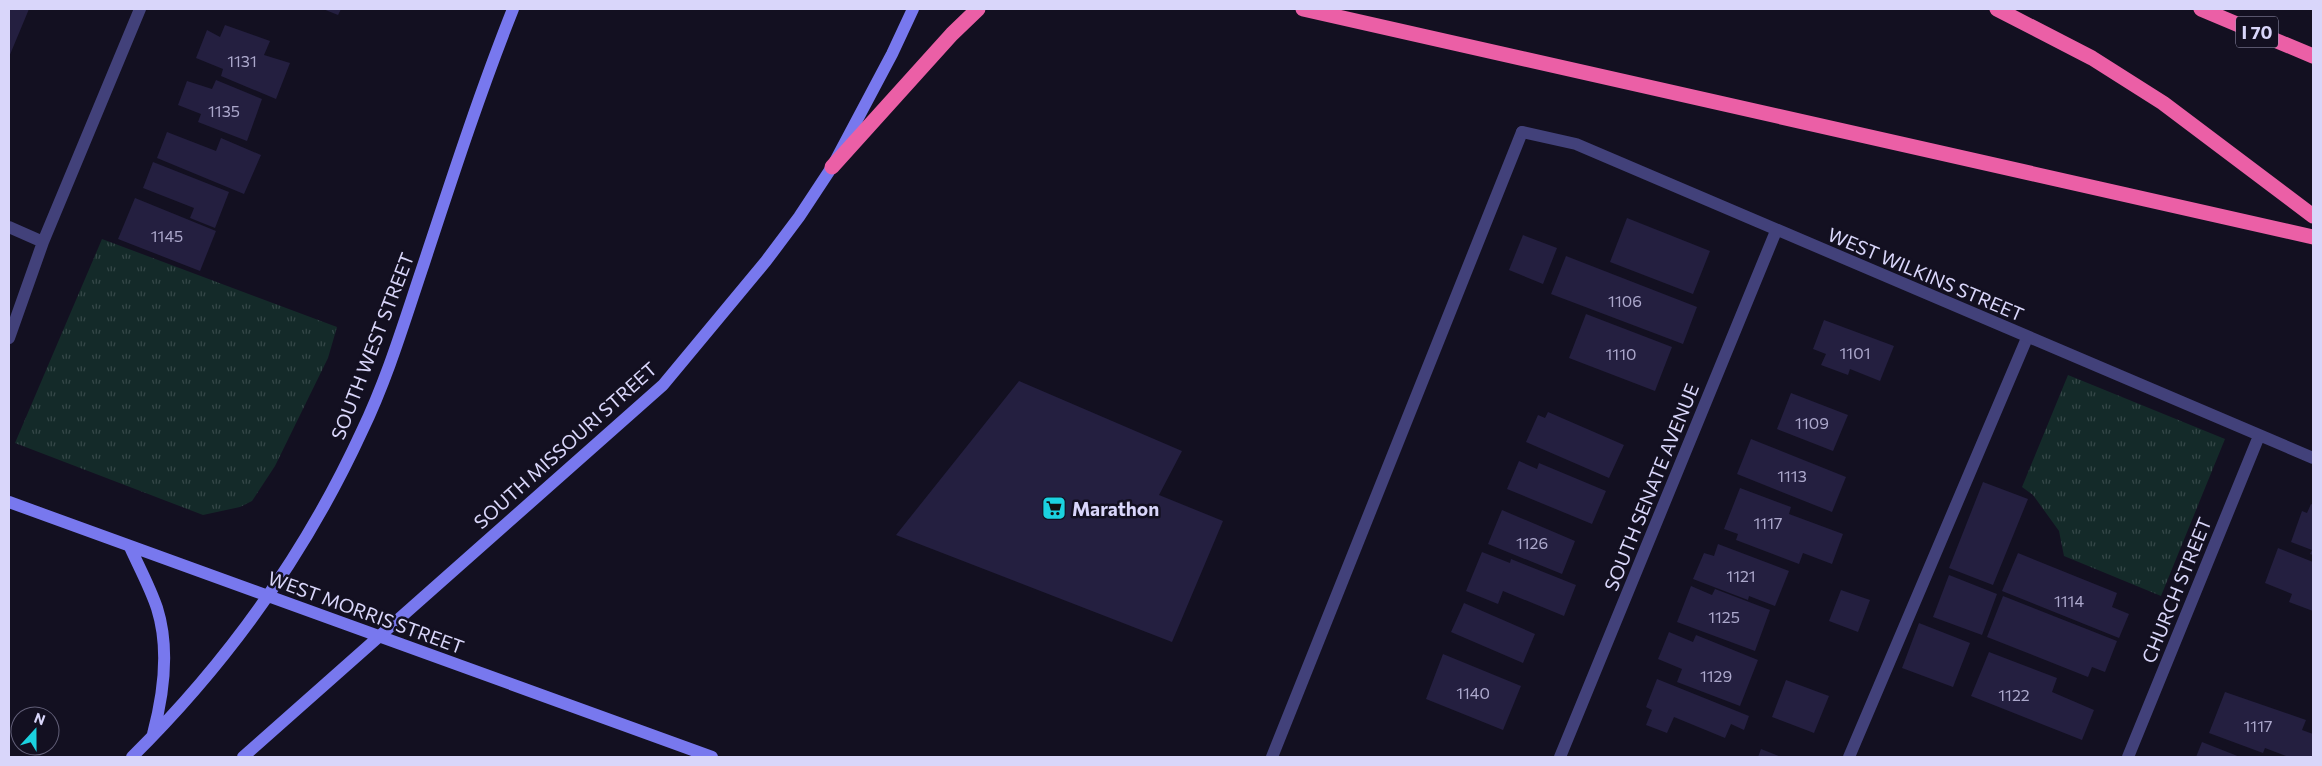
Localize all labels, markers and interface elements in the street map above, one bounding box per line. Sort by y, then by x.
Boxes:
road number: I 70 [2236,16,2278,48]
house number: 1131 [227,51,257,70]
house number: 1135 [208,101,240,120]
street label: WEST WILKINS STREET [1825,222,2027,326]
house number: 1145 [151,226,183,245]
street label: SOUTH WEST STREET [326,249,418,443]
house number: 1106 [1608,291,1642,310]
house number: 1101 [1840,343,1870,362]
house number: 1110 [1606,344,1636,363]
street label: SOUTH MISSOURI STREET [469,357,661,533]
street label: SOUTH SENATE AVENUE [1599,380,1703,594]
house number: 1109 [1795,413,1829,432]
house number: 1113 [1777,466,1807,485]
supermarket icon: Marathon [1041,495,1067,521]
place label: Marathon [1072,497,1159,520]
house number: 1117 [1754,513,1782,532]
street label: CHURCH STREET [2136,514,2216,666]
house number: 1126 [1516,533,1548,552]
street label: WEST MORRIS STREET [265,566,467,658]
house number: 1121 [1726,566,1756,585]
house number: 1114 [2054,591,2084,610]
house number: 1125 [1708,607,1740,626]
house number: 1129 [1700,666,1732,685]
house number: 1140 [1456,683,1490,702]
house number: 1122 [1998,685,2030,704]
north arrow [10,706,60,756]
text: N [32,709,48,728]
house number: 1117 [2244,716,2272,735]

